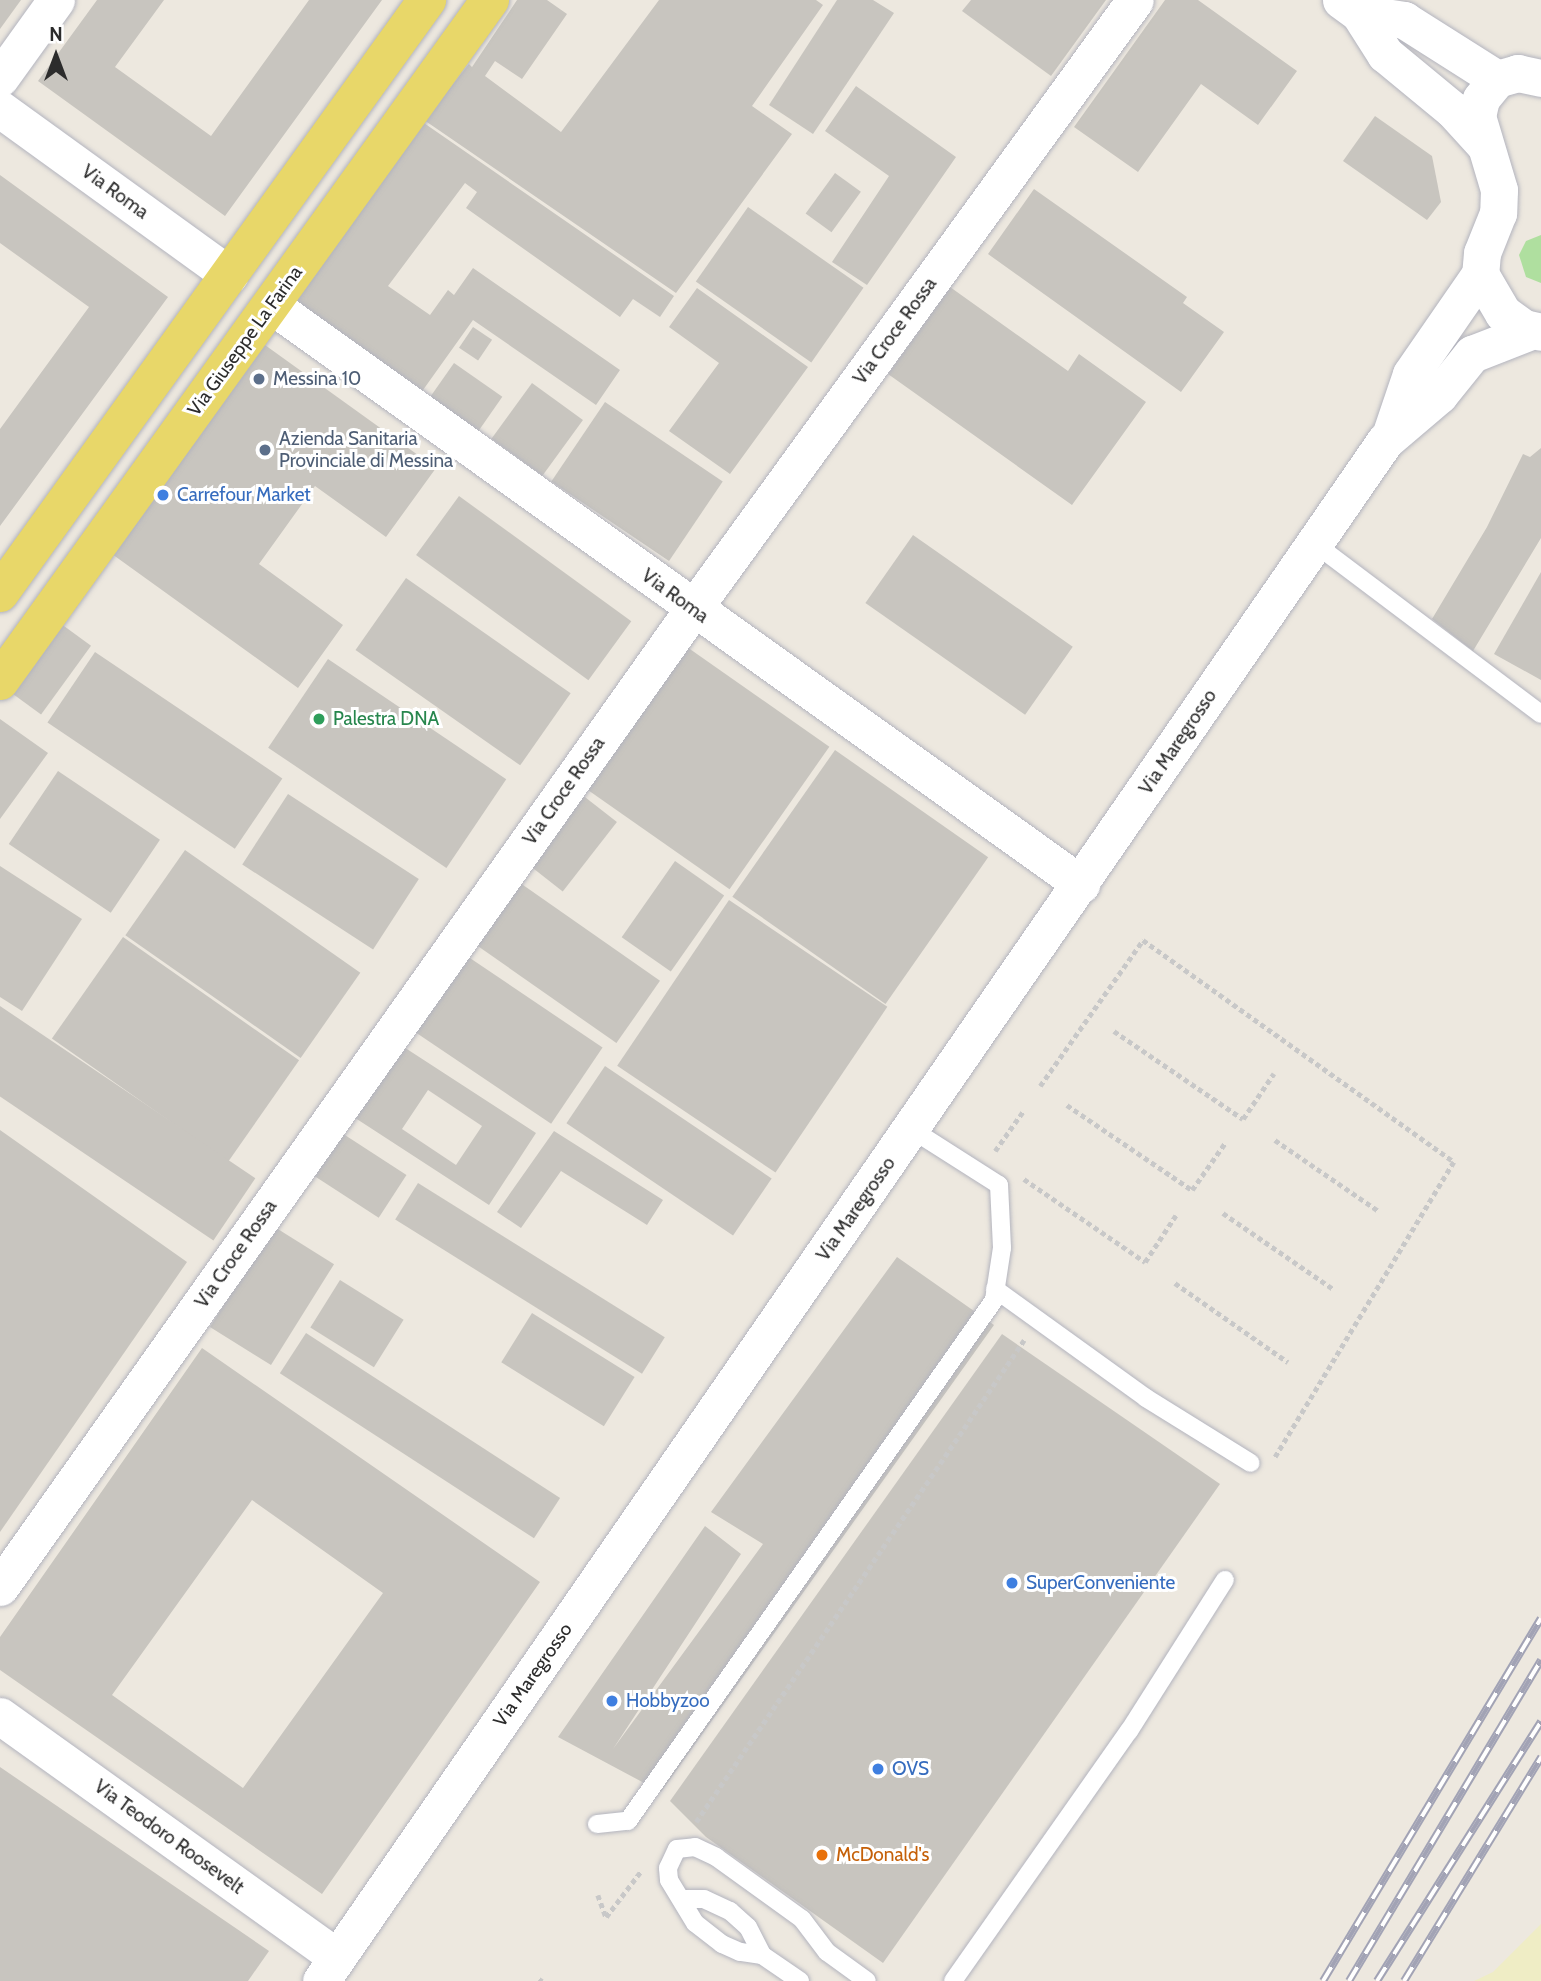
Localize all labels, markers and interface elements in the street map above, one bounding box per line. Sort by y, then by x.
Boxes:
north arrow [21,21,91,91]
text: N [49,23,63,46]
street label: Via Roma [77,160,153,224]
street label: Via Giuseppe La Farina [183,262,307,420]
street label: Via Croce Rossa [849,273,941,389]
place label: Messina 10 [273,368,361,390]
marker: Messina 10 [251,371,267,387]
place label: Azienda Sanitaria Provinciale di Messina [279,428,453,472]
marker: Azienda Sanitaria Provinciale di Messina [257,442,273,458]
place label: Carrefour Market [177,484,311,506]
marker: Carrefour Market [155,487,171,503]
street label: Via Roma [637,564,713,628]
street label: Via Maregrosso [1135,685,1221,799]
place label: Palestra DNA [333,708,439,730]
marker: Palestra DNA [311,711,327,727]
street label: Via Croce Rossa [518,733,610,849]
street label: Via Maregrosso [812,1153,900,1265]
street label: Via Croce Rossa [190,1196,282,1312]
place label: SuperConveniente [1026,1572,1175,1594]
marker: SuperConveniente [1004,1575,1020,1591]
street label: Via Maregrosso [489,1619,577,1731]
place label: Hobbyzoo [626,1690,710,1712]
marker: Hobbyzoo [604,1693,620,1709]
place label: OVS [892,1758,929,1780]
marker: OVS [870,1761,886,1777]
street label: Via Teodoro Roosevelt [90,1775,248,1899]
place label: McDonald's [836,1844,929,1866]
marker: McDonald's [814,1847,830,1863]

